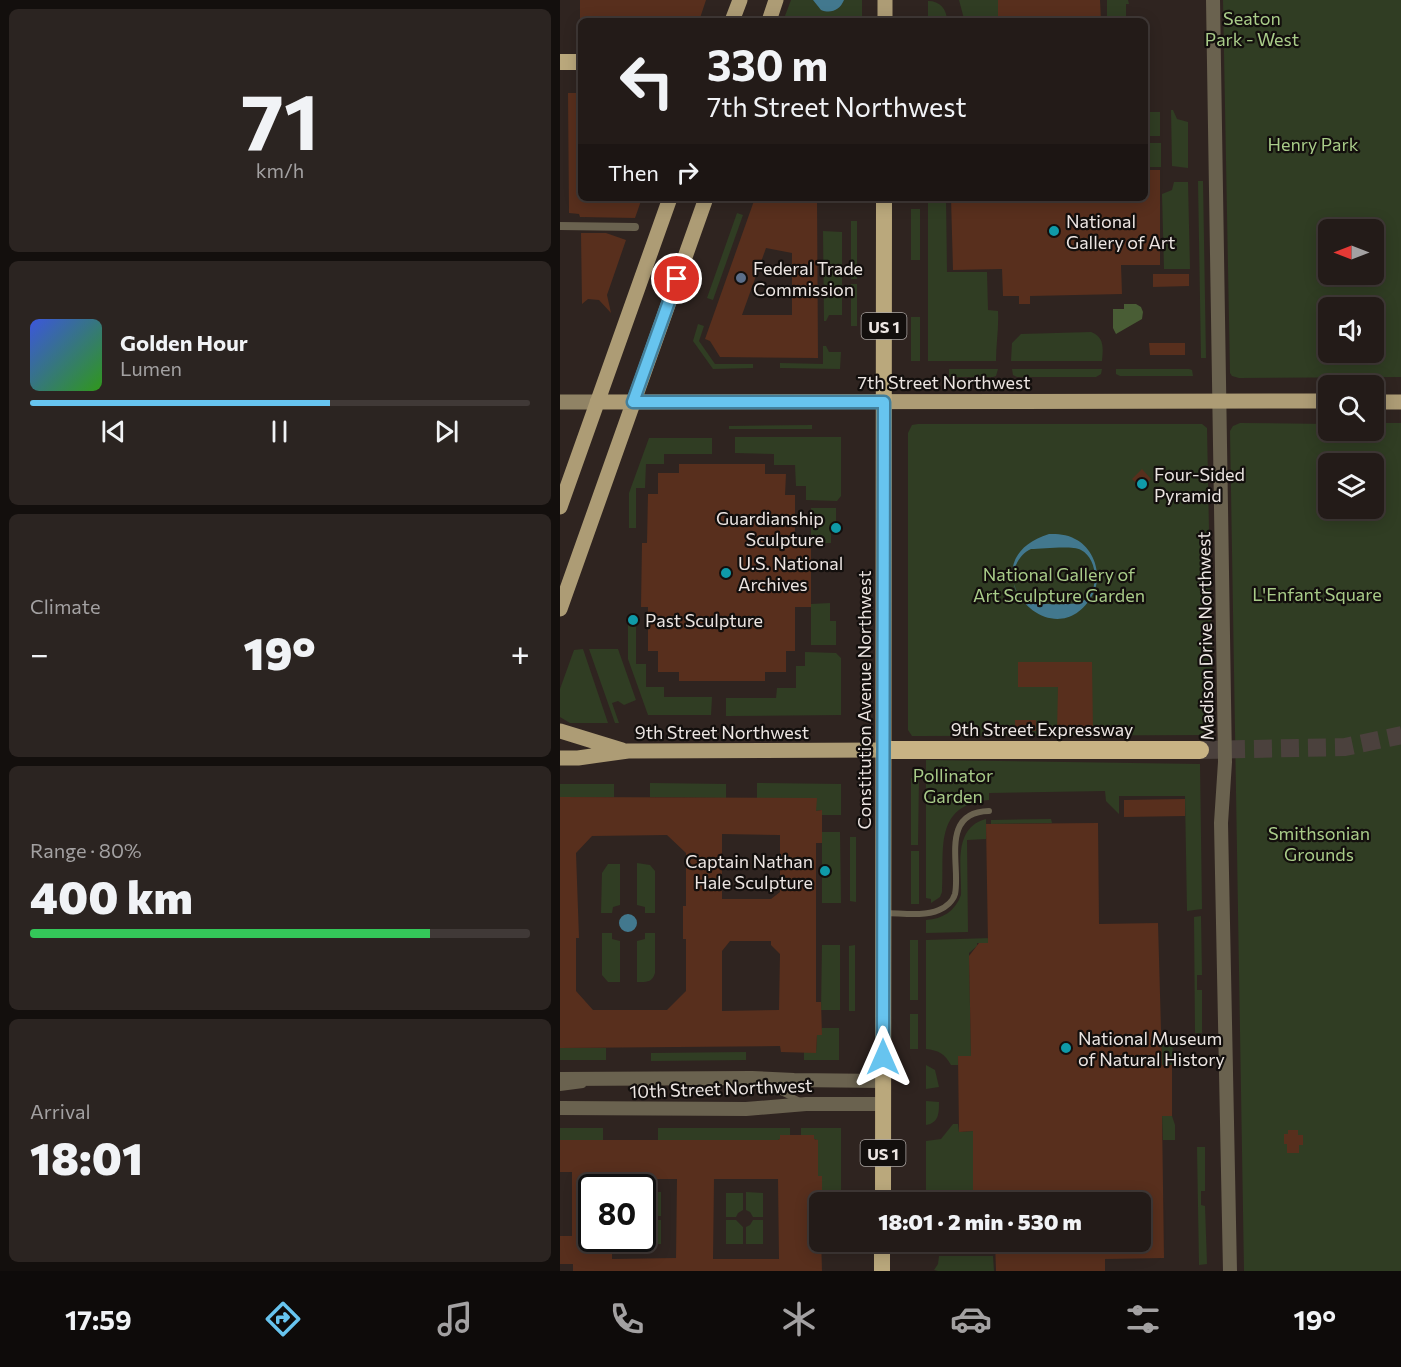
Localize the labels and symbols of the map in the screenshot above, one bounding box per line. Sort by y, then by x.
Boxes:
park label: Seaton Park - West [1205,7,1299,50]
park label: Henry Park [1268,133,1359,155]
place label: National Gallery of Art [1066,210,1175,253]
north arrow [1318,219,1384,285]
marker: National Gallery of Art [1047,224,1061,238]
pin [651,253,702,304]
place label: Federal Trade Commission [753,257,863,300]
marker: Federal Trade Commission [734,271,748,285]
road number: US 1 [862,313,906,339]
street label: 7th Street Northwest [857,371,1031,393]
place label: Four-Sided Pyramid [1154,463,1245,506]
marker: Four-Sided Pyramid [1135,477,1149,491]
place label: Guardianship Sculpture [716,507,824,550]
marker: Guardianship Sculpture [829,521,843,535]
street label: Madison Drive Northwest [1192,531,1218,741]
place label: U.S. National Archives [738,552,843,595]
park label: National Gallery of Art Sculpture Garden [973,563,1145,606]
marker: U.S. National Archives [719,566,733,580]
street label: Constitution Avenue Northwest [853,570,875,830]
park label: L'Enfant Square [1252,583,1382,605]
place label: Past Sculpture [645,609,763,631]
marker: Past Sculpture [626,613,640,627]
street label: 9th Street Expressway [951,718,1133,740]
street label: 9th Street Northwest [635,721,809,743]
park label: Pollinator Garden [913,764,993,807]
park label: Smithsonian Grounds [1268,822,1370,865]
place label: Captain Nathan Hale Sculpture [685,850,813,893]
marker: Captain Nathan Hale Sculpture [818,864,832,878]
position arrow [851,1025,915,1089]
place label: National Museum of Natural History [1078,1027,1225,1070]
marker: National Museum of Natural History [1059,1041,1073,1055]
street label: 10th Street Northwest [629,1074,813,1102]
road number: US 1 [860,1140,906,1166]
speed limit sign: 80 [578,1174,656,1252]

